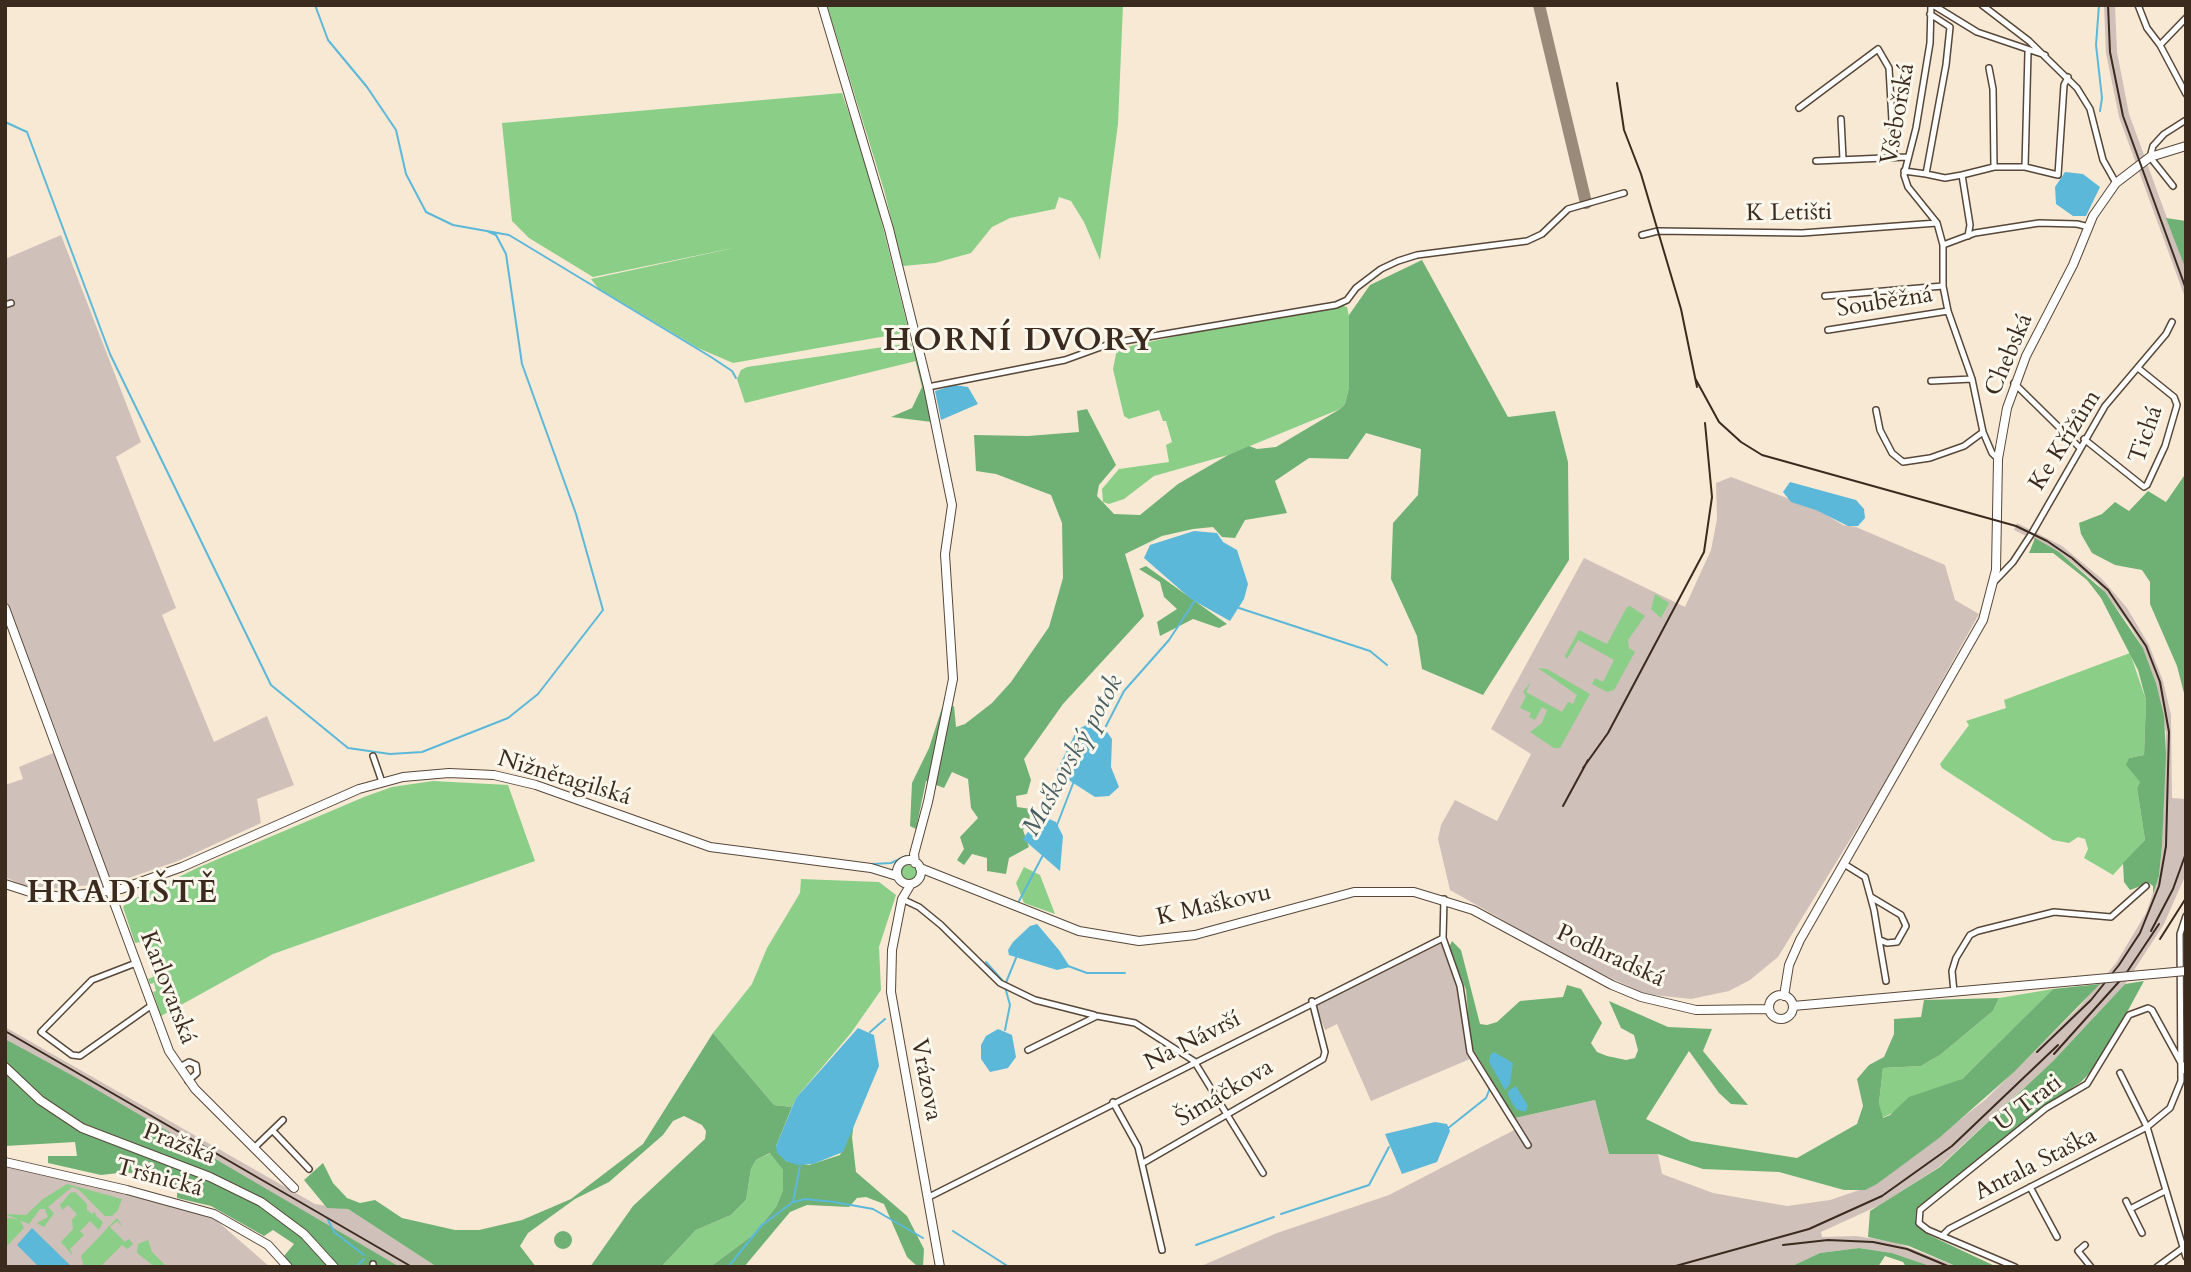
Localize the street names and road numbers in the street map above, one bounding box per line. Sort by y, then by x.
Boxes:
street label: Všebořská [1876,61,1922,167]
street label: K Letišti [1746,199,1832,229]
street label: Souběžná [1835,281,1935,325]
street label: Chebská [1980,310,2040,400]
street label: Ke Křížům [2024,386,2108,496]
street label: Tichá [2124,402,2170,468]
street label: Nižnětagilská [494,745,634,813]
street label: K Maškovu [1154,879,1274,933]
street label: Podhradská [1551,919,1669,995]
street label: Karlovarská [132,927,202,1049]
street label: Na Návrší [1140,1006,1246,1078]
street label: Vrázova [903,1037,947,1123]
street label: Šimáčkova [1171,1054,1279,1134]
street label: U Trati [1990,1069,2068,1139]
street label: Pražská [139,1118,219,1172]
street label: Antala Staška [1970,1122,2102,1208]
street label: Tršnická [112,1154,206,1204]

